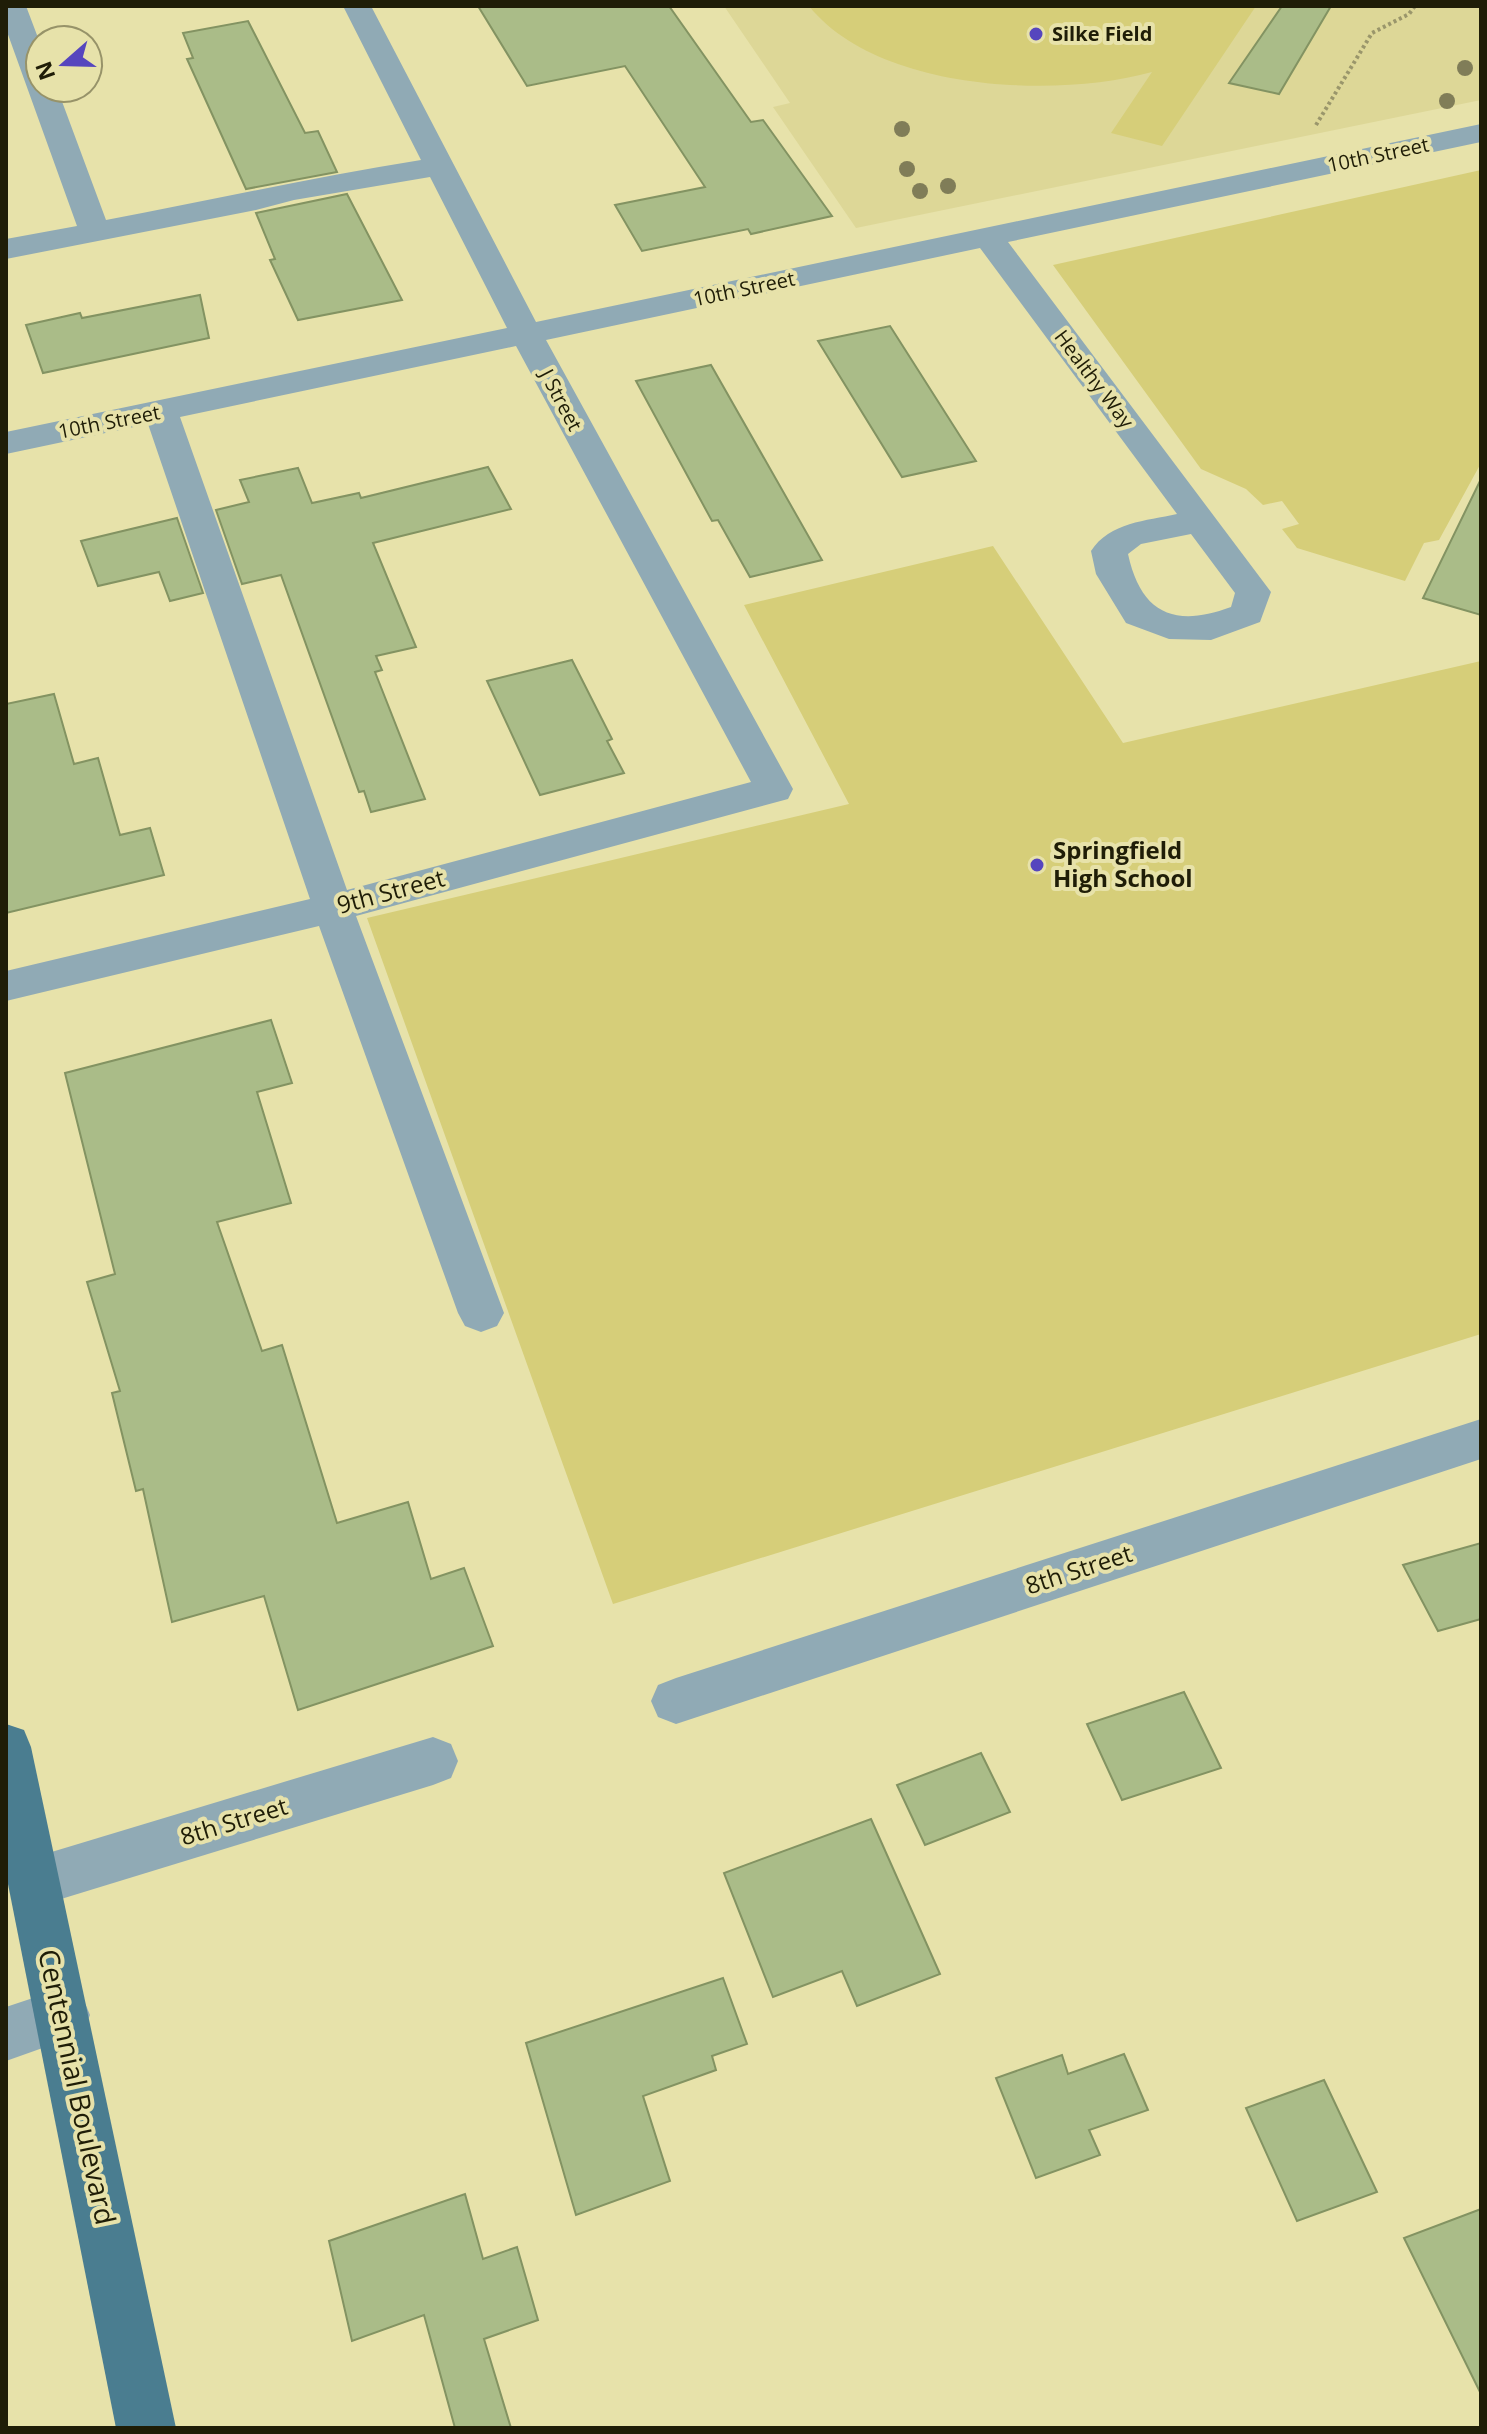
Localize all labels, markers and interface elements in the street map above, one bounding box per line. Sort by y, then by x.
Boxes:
place label: Silke Field [1052,20,1152,47]
north arrow [24,24,104,104]
marker: Silke Field [1027,25,1045,43]
text: N [27,58,61,85]
street label: 10th Street [1325,131,1431,178]
street label: 10th Street [691,265,797,312]
street label: Healthy Way [1049,324,1141,434]
street label: J Street [533,362,589,435]
street label: 10th Street [56,398,162,445]
place label: Springfield High School [1053,833,1193,894]
marker: Springfield High School [1028,856,1046,874]
street label: 9th Street [333,860,448,921]
street label: 8th Street [1021,1536,1136,1601]
street label: 8th Street [176,1789,291,1852]
street label: Centennial Boulevard [30,1946,126,2228]

